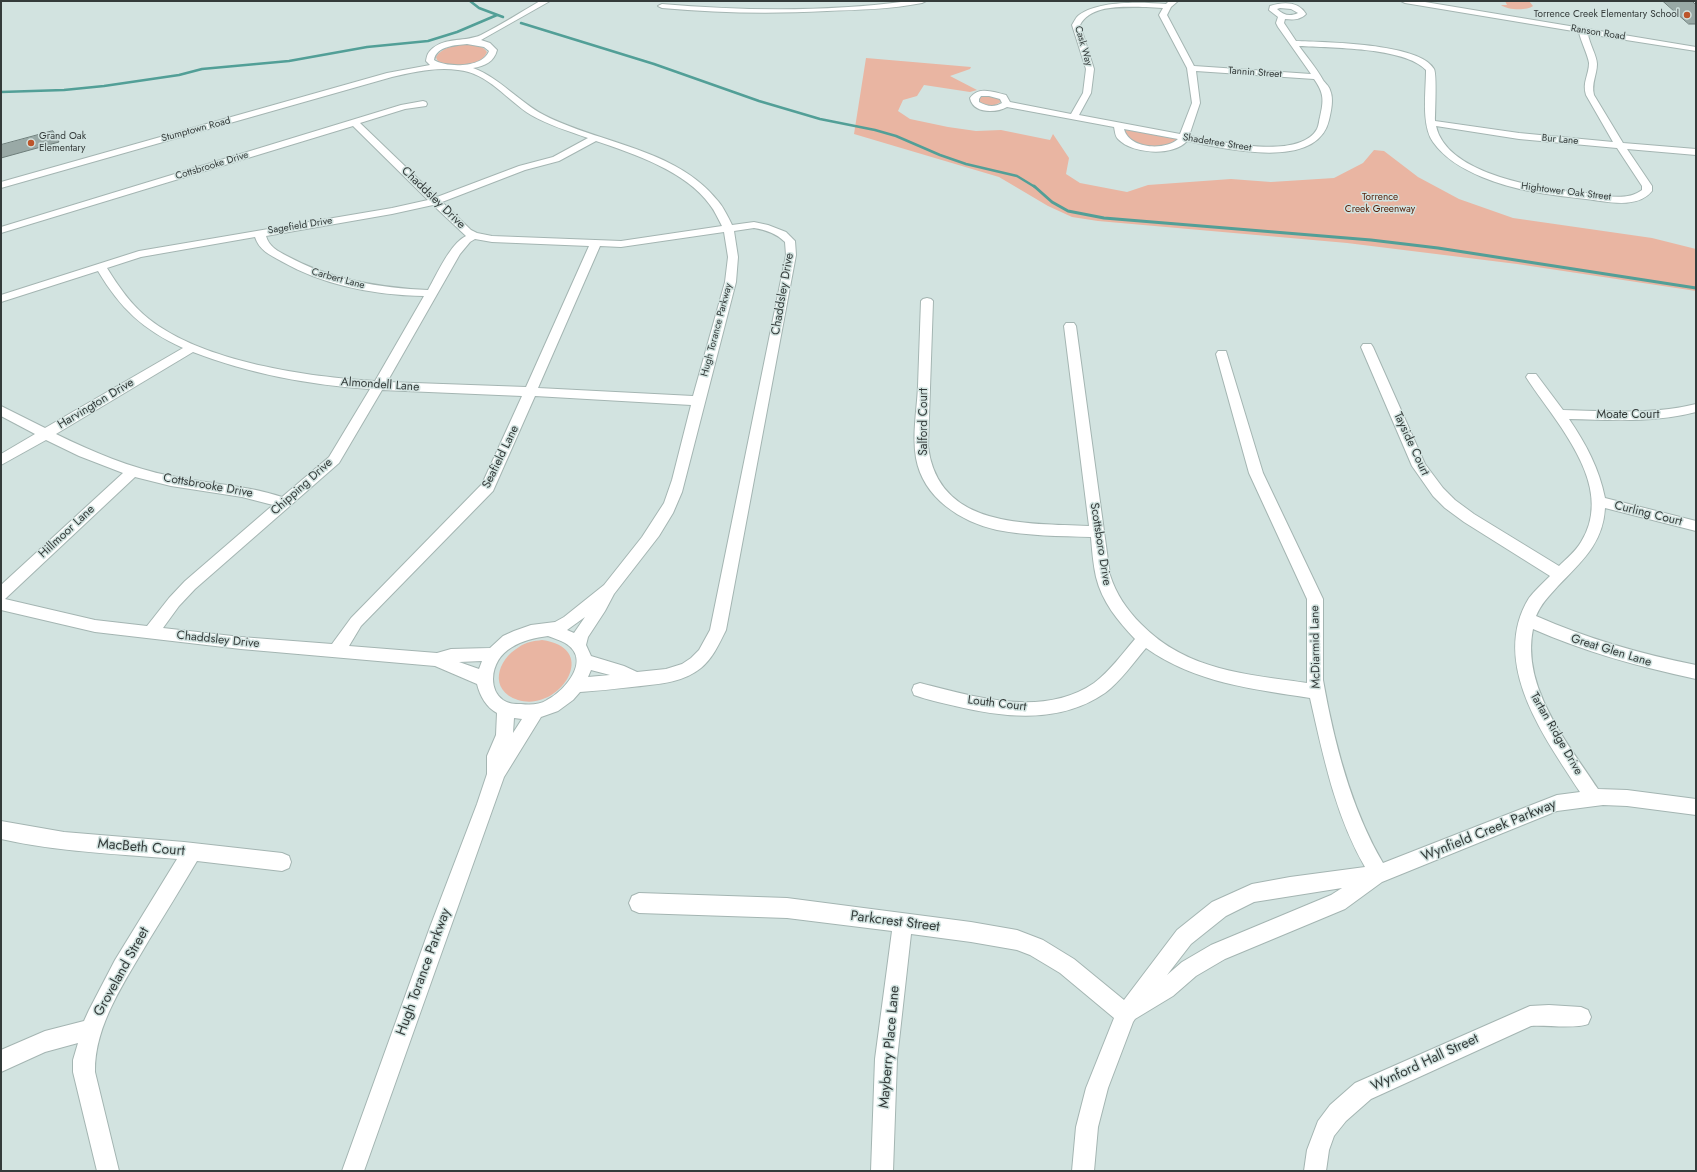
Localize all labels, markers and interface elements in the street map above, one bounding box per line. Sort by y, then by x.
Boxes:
place label: Torrence Creek Elementary School [1534,9,1679,21]
marker: Torrence Creek Elementary School [1682,10,1692,20]
street label: Ranson Road [1570,23,1626,43]
street label: Cask Way [1072,25,1094,67]
street label: Tannin Street [1228,65,1282,81]
street label: Stumptown Road [160,115,232,145]
place label: Grand Oak Elementary [39,131,86,154]
street label: Shadetree Street [1182,132,1252,154]
street label: Bur Lane [1541,132,1579,148]
marker: Grand Oak Elementary [26,138,36,148]
street label: Cottsbrooke Drive [174,149,250,183]
street label: Chaddsley Drive [398,164,468,232]
street label: Hightower Oak Street [1520,181,1612,203]
park label: Torrence Creek Greenway [1345,192,1415,216]
street label: Sagefield Drive [267,215,333,237]
street label: Chaddsley Drive [769,252,797,336]
street label: Carbert Lane [310,266,366,292]
street label: Hugh Torance Parkway [699,282,735,378]
street label: Almondell Lane [340,375,420,395]
street label: Harvington Drive [55,376,137,432]
street label: Salford Court [917,388,931,456]
street label: Moate Court [1597,408,1659,422]
street label: Tayside Court [1390,410,1432,478]
street label: Seafield Lane [480,423,522,491]
street label: Chipping Drive [268,456,336,518]
street label: Cottsbrooke Drive [162,471,254,501]
street label: Curling Court [1613,499,1683,529]
street label: Scottsboro Drive [1086,502,1114,586]
street label: Hillmoor Lane [36,503,98,561]
street label: McDiarmid Lane [1308,605,1324,689]
street label: Chaddsley Drive [176,628,260,652]
street label: Great Glen Lane [1569,632,1653,670]
street label: Tartan Ridge Drive [1527,690,1585,778]
street label: Louth Court [967,693,1027,715]
street label: Wynfield Creek Parkway [1419,796,1559,866]
street label: MacBeth Court [97,836,185,860]
street label: Hugh Torance Parkway [393,906,455,1038]
street label: Parkcrest Street [849,908,941,936]
street label: Groveland Street [91,925,153,1019]
street label: Mayberry Place Lane [876,985,904,1109]
street label: Wynford Hall Street [1369,1031,1481,1095]

